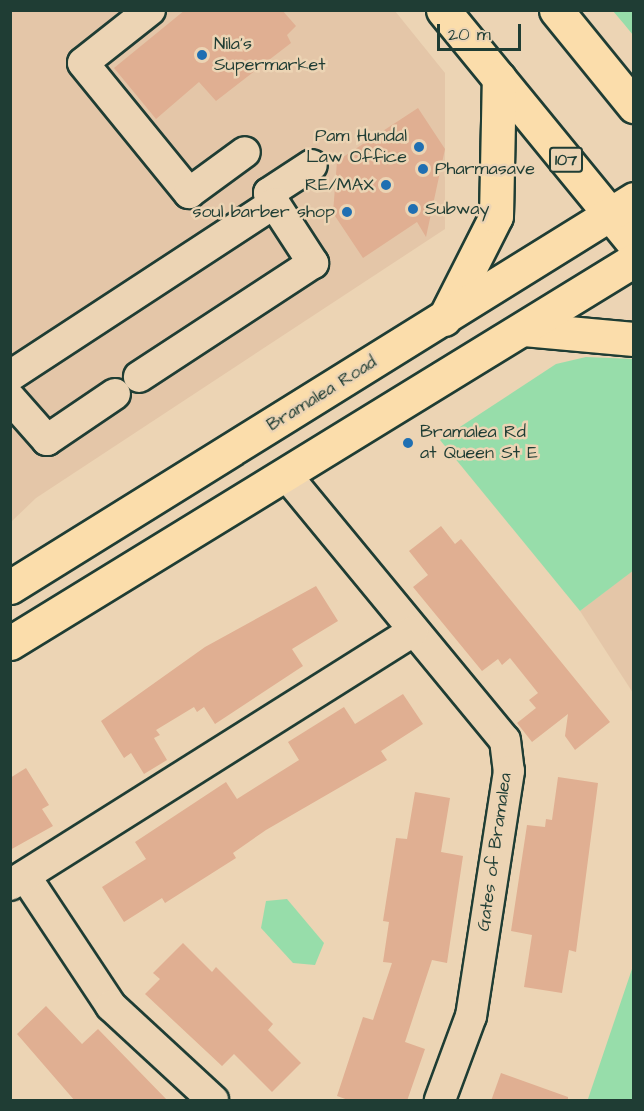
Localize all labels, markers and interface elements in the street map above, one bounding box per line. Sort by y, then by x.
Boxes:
scale bar [440,12,524,50]
text: 20 m [448,22,491,47]
place label: Nila’s Supermarket [214,34,326,76]
marker: Nila’s Supermarket [195,48,209,62]
place label: Pam Hundal Law Office [306,126,407,168]
marker: Pam Hundal Law Office [412,140,426,154]
road number: 107 [548,147,584,173]
place label: Pharmasave [435,158,535,180]
marker: Pharmasave [416,162,430,176]
place label: RE/MAX [305,174,374,196]
marker: RE/MAX [379,178,393,192]
place label: Subway [425,198,489,220]
place label: soul barber shop [192,201,335,223]
marker: Subway [406,202,420,216]
marker: soul barber shop [340,205,354,219]
street label: Bramalea Road [263,352,381,436]
place label: Bramalea Rd at Queen St E [420,422,538,464]
marker: Bramalea Rd at Queen St E [401,436,415,450]
street label: Gates of Bramalea [473,771,517,933]

